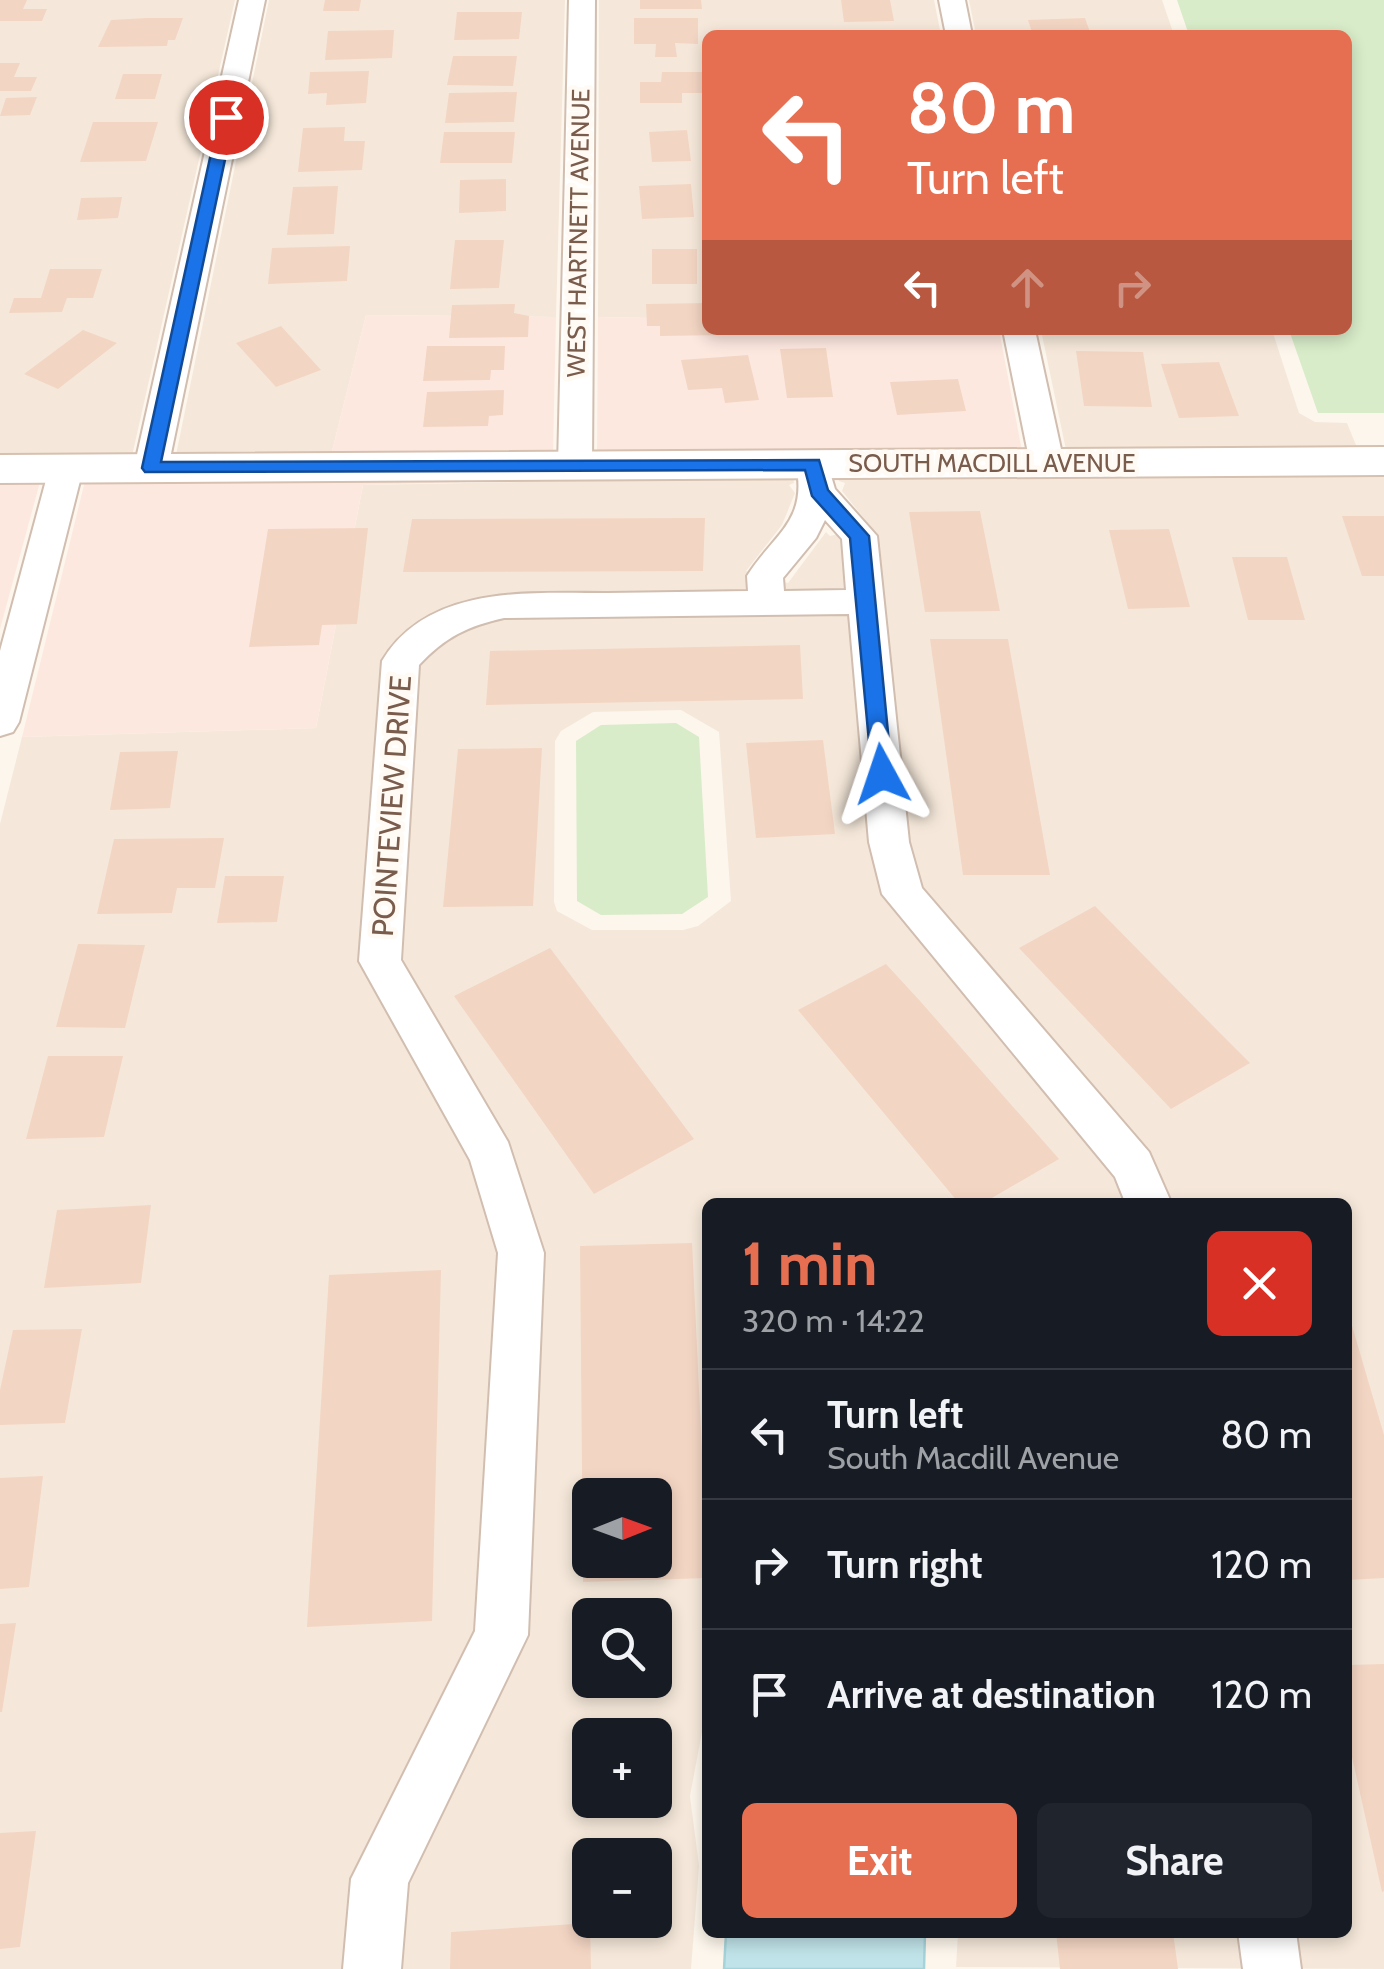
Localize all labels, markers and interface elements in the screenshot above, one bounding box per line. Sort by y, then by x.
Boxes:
text: 80 m [907,65,1075,151]
icon: left [742,70,872,200]
pin [184,75,269,160]
street label: WEST HARTNETT AVENUE [560,88,596,378]
icon: arrive [199,90,254,145]
text: Turn left [907,151,1064,205]
icon: left [895,260,950,315]
icon: ahead [1000,260,1055,315]
icon: right [1105,260,1160,315]
street label: SOUTH MACDILL AVENUE [848,448,1136,478]
street label: POINTEVIEW DRIVE [364,674,419,938]
position arrow [830,722,934,826]
text: 1 min [742,1227,877,1300]
button: close [1207,1231,1312,1336]
text: 320 m · 14:22 [742,1301,925,1340]
text: Turn left [827,1391,963,1438]
icon: left [742,1407,797,1462]
text: 80 m [1221,1411,1312,1458]
text: South Macdill Avenue [827,1438,1119,1477]
north arrow [572,1478,672,1578]
map controls [572,1478,672,1938]
icon: right [742,1537,797,1592]
text: Turn right [827,1541,983,1588]
text: 120 m [1211,1541,1312,1588]
button: search [572,1598,672,1698]
icon: arrive [742,1667,797,1722]
text: Arrive at destination [827,1671,1156,1718]
text: 120 m [1211,1671,1312,1718]
button: + [572,1718,672,1818]
button: Exit [742,1803,1017,1918]
button: Share [1037,1803,1312,1918]
button: − [572,1838,672,1938]

